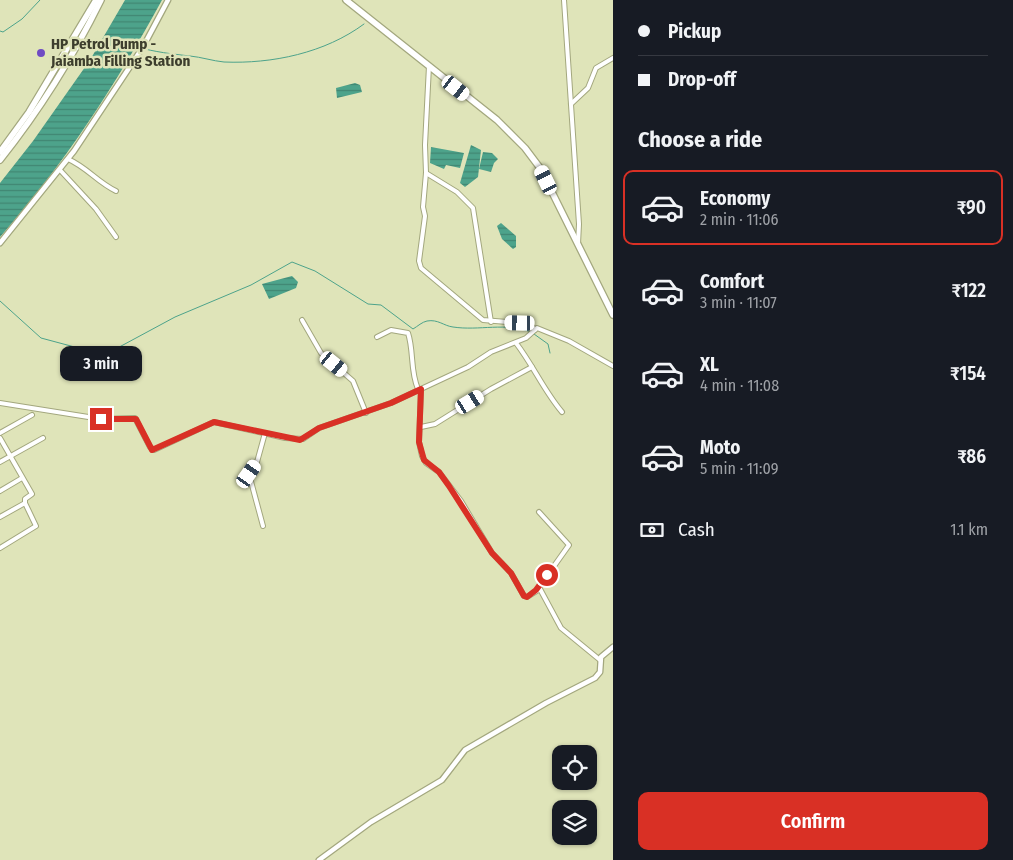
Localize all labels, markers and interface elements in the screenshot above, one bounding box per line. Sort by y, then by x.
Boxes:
text: Pickup [668,20,721,43]
place label: HP Petrol Pump - Jaiamba Filling Station [50,35,190,70]
marker: HP Petrol Pump - Jaiamba Filling Station [35,47,47,59]
text: Drop-off [668,68,736,91]
car [439,73,472,103]
text: Choose a ride [638,126,762,153]
car [532,163,559,197]
icon: car [640,185,685,230]
text: Economy [700,187,770,210]
text: ₹90 [957,196,986,219]
text: 2 min · 11:06 [700,210,778,229]
icon: car [640,268,685,313]
text: Comfort [700,270,764,293]
text: ₹122 [951,279,986,302]
text: 3 min · 11:07 [700,293,777,312]
car [504,315,535,331]
callout: 3 min [60,346,142,382]
car [317,349,350,379]
icon: car [640,351,685,396]
text: XL [700,353,719,376]
text: 3 min [83,354,119,373]
text: ₹154 [950,362,986,385]
text: 4 min · 11:08 [700,376,779,395]
car [453,388,486,416]
route end [90,408,112,430]
icon: car [640,434,685,479]
text: Moto [700,436,740,459]
text: ₹86 [957,445,986,468]
car [234,457,263,491]
text: 5 min · 11:09 [700,459,778,478]
icon: cash [638,516,666,544]
text: Cash [678,518,715,541]
text: 1.1 km [950,520,988,539]
route start [536,564,558,586]
map controls [552,745,597,845]
button: locate [552,745,597,790]
button: Confirm [638,792,988,850]
button: layers [552,800,597,845]

